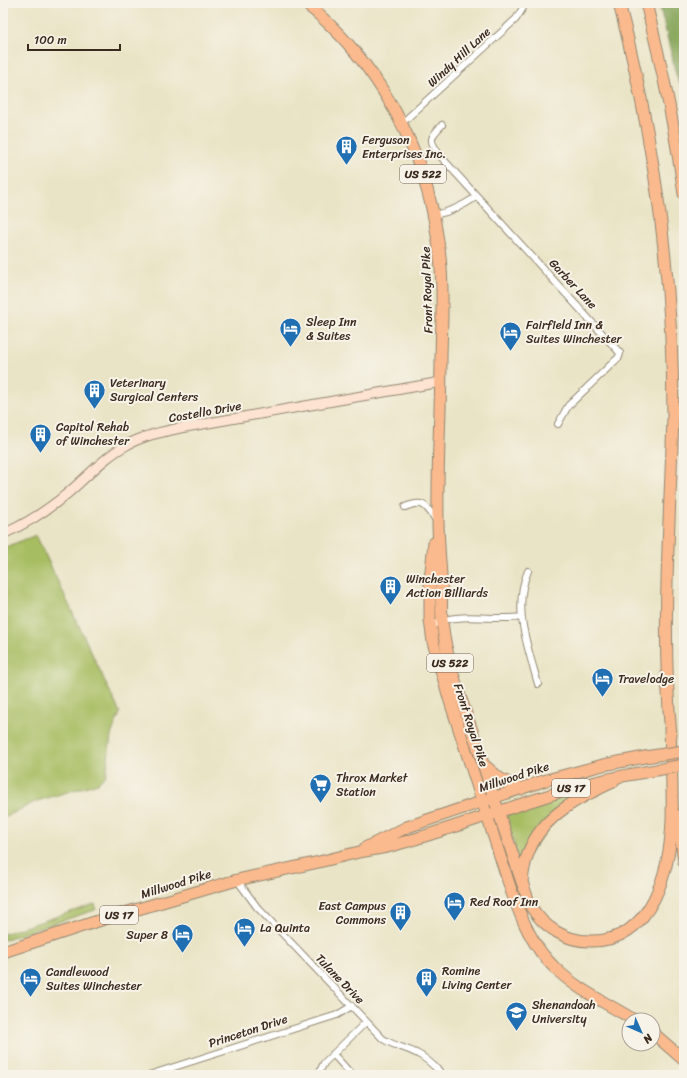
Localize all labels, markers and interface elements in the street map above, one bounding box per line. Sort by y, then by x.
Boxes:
street label: Windy Hill Lane [422,21,496,93]
scale bar [28,26,120,52]
text: 100 m [34,29,67,51]
place label: Ferguson Enterprises Inc. [362,129,446,165]
building icon: Ferguson Enterprises Inc. [334,134,360,167]
road number: US 522 [400,165,446,183]
street label: Front Royal Pike [414,246,440,334]
street label: Garber Lane [543,253,603,315]
place label: Sleep Inn & Suites [306,311,357,347]
place label: Fairfield Inn & Suites Winchester [526,314,622,350]
hotel icon: Sleep Inn & Suites [278,316,304,349]
hotel icon: Fairfield Inn & Suites Winchester [497,319,523,352]
place label: Veterinary Surgical Centers [110,372,199,408]
building icon: Veterinary Surgical Centers [81,377,107,410]
street label: Costello Drive [167,395,243,429]
place label: Capitol Rehab of Winchester [56,416,130,452]
building icon: Capitol Rehab of Winchester [28,421,54,454]
place label: Winchester Action Billiards [405,568,488,604]
building icon: Winchester Action Billiards [378,573,404,606]
road number: US 522 [427,654,473,672]
hotel icon: Travelodge [589,666,615,699]
place label: Travelodge [618,668,674,690]
street label: Front Royal Pike [447,680,495,770]
street label: Millwood Pike [476,755,552,799]
place label: Throx Market Station [336,767,409,803]
supermarket icon: Throx Market Station [308,772,334,805]
road number: US 17 [552,779,590,797]
street label: Millwood Pike [138,863,214,905]
hotel icon: Red Roof Inn [442,889,468,922]
place label: Red Roof Inn [470,891,539,913]
place label: East Campus Commons [318,895,386,931]
building icon: East Campus Commons [388,900,414,933]
road number: US 17 [100,906,138,924]
hotel icon: La Quinta [232,915,258,948]
place label: La Quinta [260,917,310,939]
hotel icon: Super 8 [170,922,196,955]
place label: Super 8 [126,924,168,946]
street label: Tulane Drive [310,948,370,1010]
place label: Romine Living Center [442,960,513,996]
place label: Candlewood Suites Winchester [46,961,142,997]
building icon: Romine Living Center [413,965,439,998]
hotel icon: Candlewood Suites Winchester [18,966,44,999]
place label: Shenandoah University [532,994,596,1030]
school or university icon: Shenandoah University [504,999,530,1032]
street label: Princeton Drive [206,1008,290,1054]
north arrow [621,1012,661,1052]
text: N [638,1029,658,1048]

